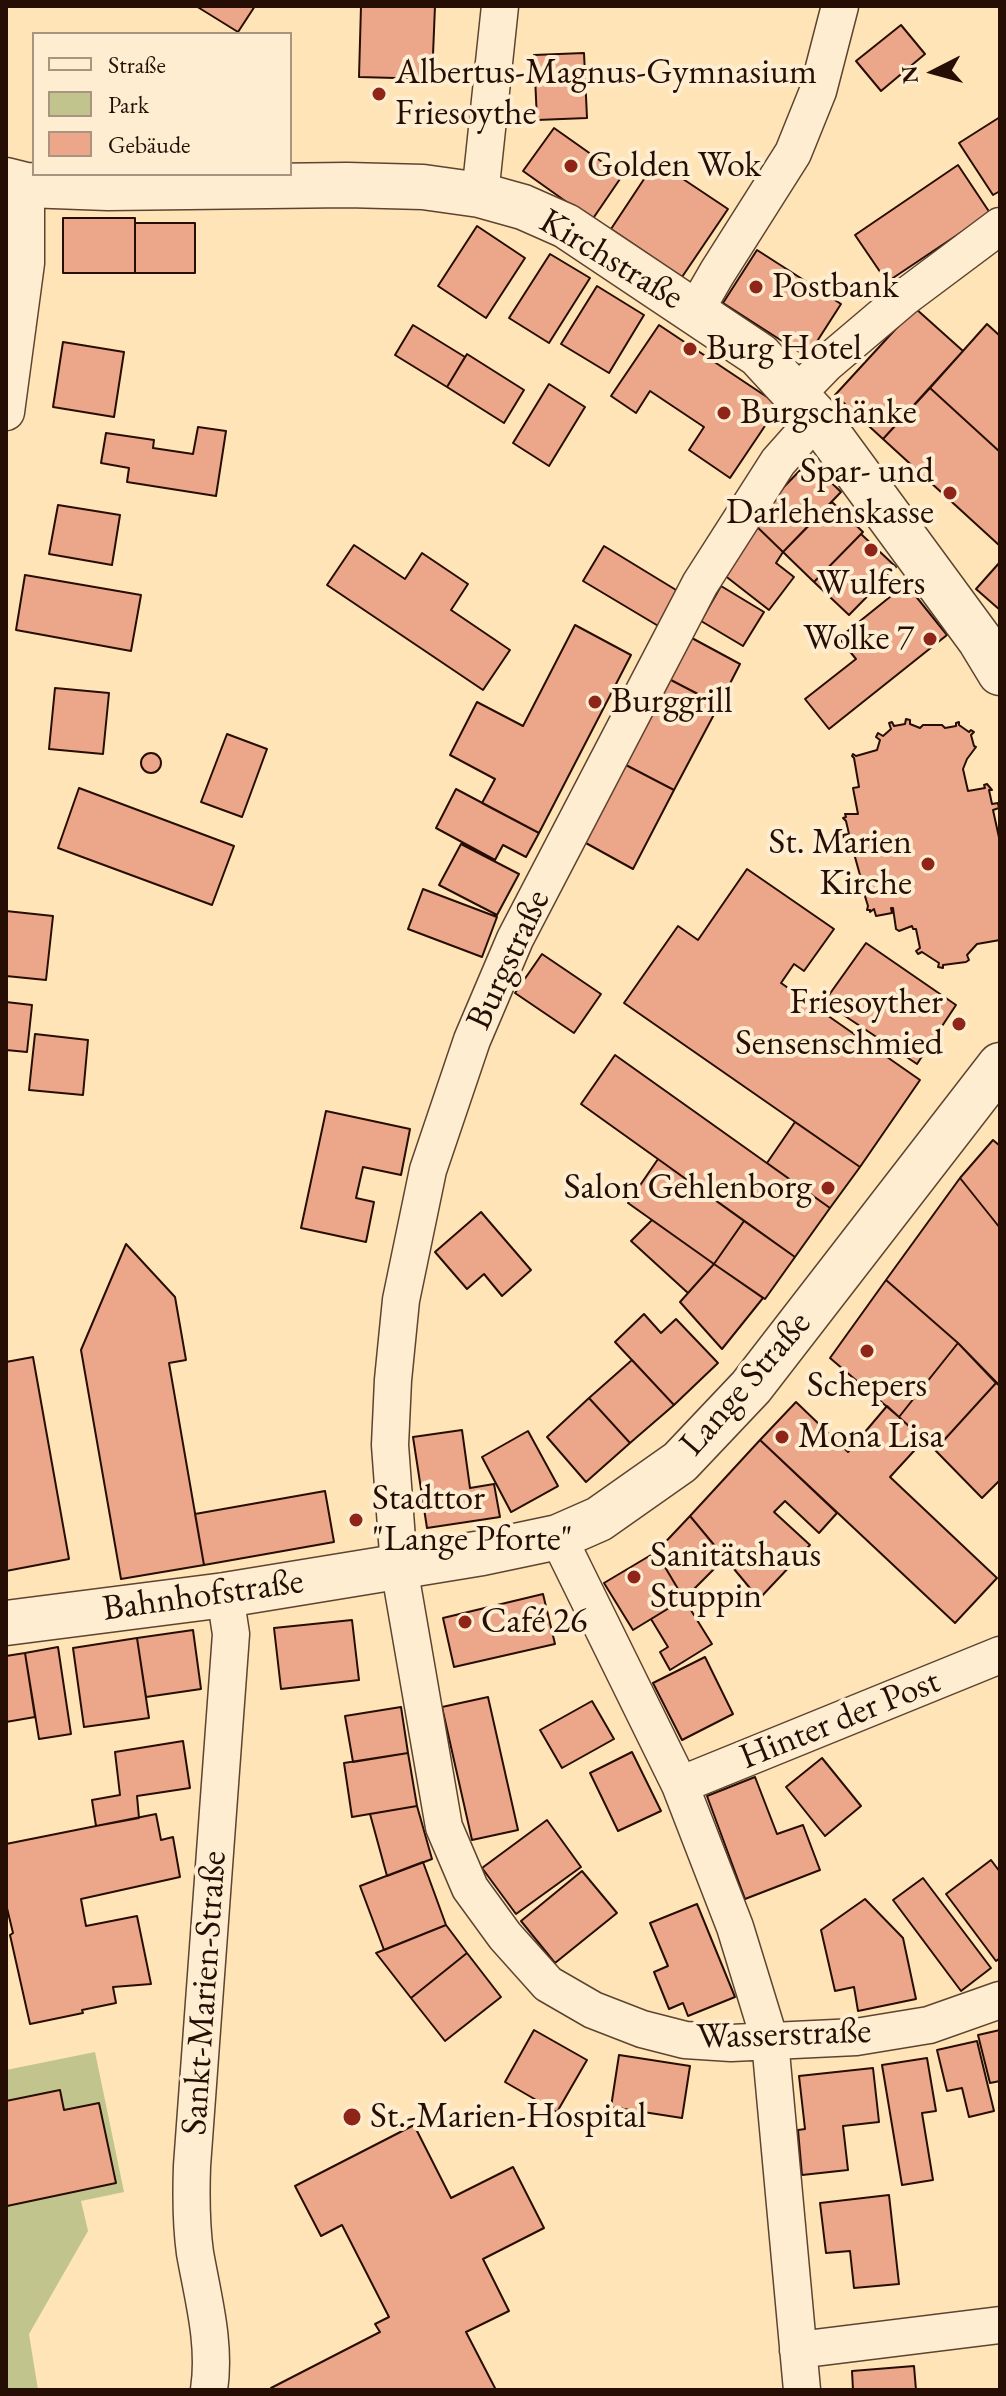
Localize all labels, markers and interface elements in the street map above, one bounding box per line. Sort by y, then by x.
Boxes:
legend [32,32,292,176]
north arrow [894,32,974,112]
text: Straße [108,49,166,80]
place label: Albertus-Magnus-Gymnasium Friesoythe [395,51,817,136]
text: N [894,64,925,85]
marker: Albertus-Magnus-Gymnasium Friesoythe [370,85,388,103]
text: Park [108,89,149,120]
text: Gebäude [108,129,190,160]
place label: Golden Wok [587,144,761,188]
marker: Golden Wok [562,157,580,175]
street label: Kirchstraße [531,200,691,320]
place label: Postbank [772,265,899,309]
marker: Postbank [747,278,765,296]
place label: Burg Hotel [706,327,862,371]
marker: Burg Hotel [681,340,699,358]
place label: Burgschänke [740,391,917,435]
marker: Burgschänke [715,404,733,422]
place label: Spar- und Darlehenskasse [726,450,934,535]
marker: Spar- und Darlehenskasse [941,484,959,502]
marker: Wulfers [862,541,880,559]
place label: Wulfers [817,562,925,606]
place label: Wolke 7 [803,617,914,661]
marker: Wolke 7 [921,630,939,648]
place label: Burggrill [611,680,733,724]
marker: Burggrill [586,693,604,711]
place label: St. Marien Kirche [769,821,912,906]
marker: St. Marien Kirche [919,855,937,873]
street label: Burgstraße [458,883,560,1037]
place label: Friesoyther Sensenschmied [735,981,943,1066]
marker: Friesoyther Sensenschmied [950,1015,968,1033]
place label: Salon Gehlenborg [564,1166,812,1210]
marker: Salon Gehlenborg [819,1179,837,1197]
street label: Lange Straße [671,1303,821,1465]
marker: Schepers [858,1342,876,1360]
place label: Schepers [807,1364,927,1408]
place label: Mona Lisa [798,1415,944,1459]
marker: Mona Lisa [773,1428,791,1446]
place label: Stadttor "Lange Pforte" [372,1477,573,1562]
marker: Stadttor "Lange Pforte" [347,1511,365,1529]
place label: Sanitätshaus Stuppin [650,1534,821,1619]
street label: Bahnhofstraße [100,1561,306,1631]
marker: Sanitätshaus Stuppin [625,1568,643,1586]
place label: Café 26 [481,1600,587,1644]
marker: Café 26 [456,1613,474,1631]
street label: Hinter der Post [734,1660,946,1780]
street label: Sankt-Marien-Straße [174,1850,236,2136]
street label: Wasserstraße [696,2010,872,2060]
place label: St.-Marien-Hospital [370,2095,646,2139]
marker: St.-Marien-Hospital [341,2106,363,2128]

